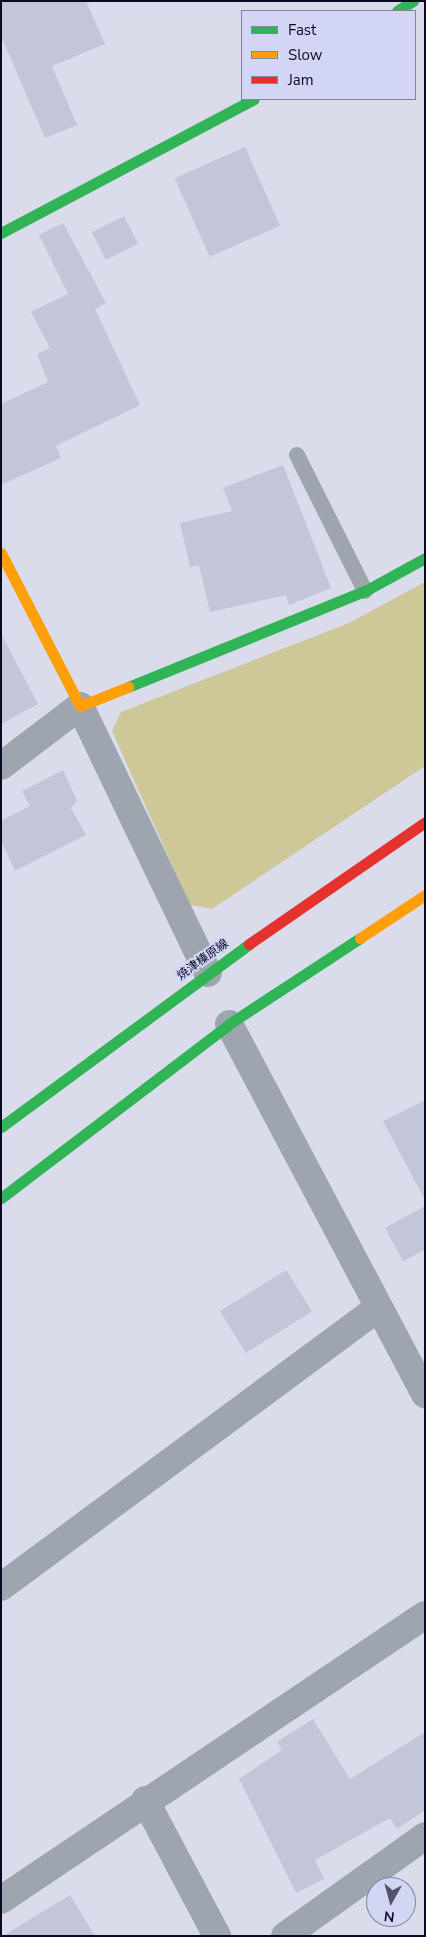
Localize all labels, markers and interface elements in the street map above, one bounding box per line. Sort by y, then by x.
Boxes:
legend [241,10,416,100]
text: Fast [288,20,316,40]
text: Slow [288,45,322,65]
text: Jam [288,70,314,90]
street label: 焼津榛原線 [174,937,232,983]
north arrow [366,1877,416,1927]
text: N [383,1906,396,1926]

